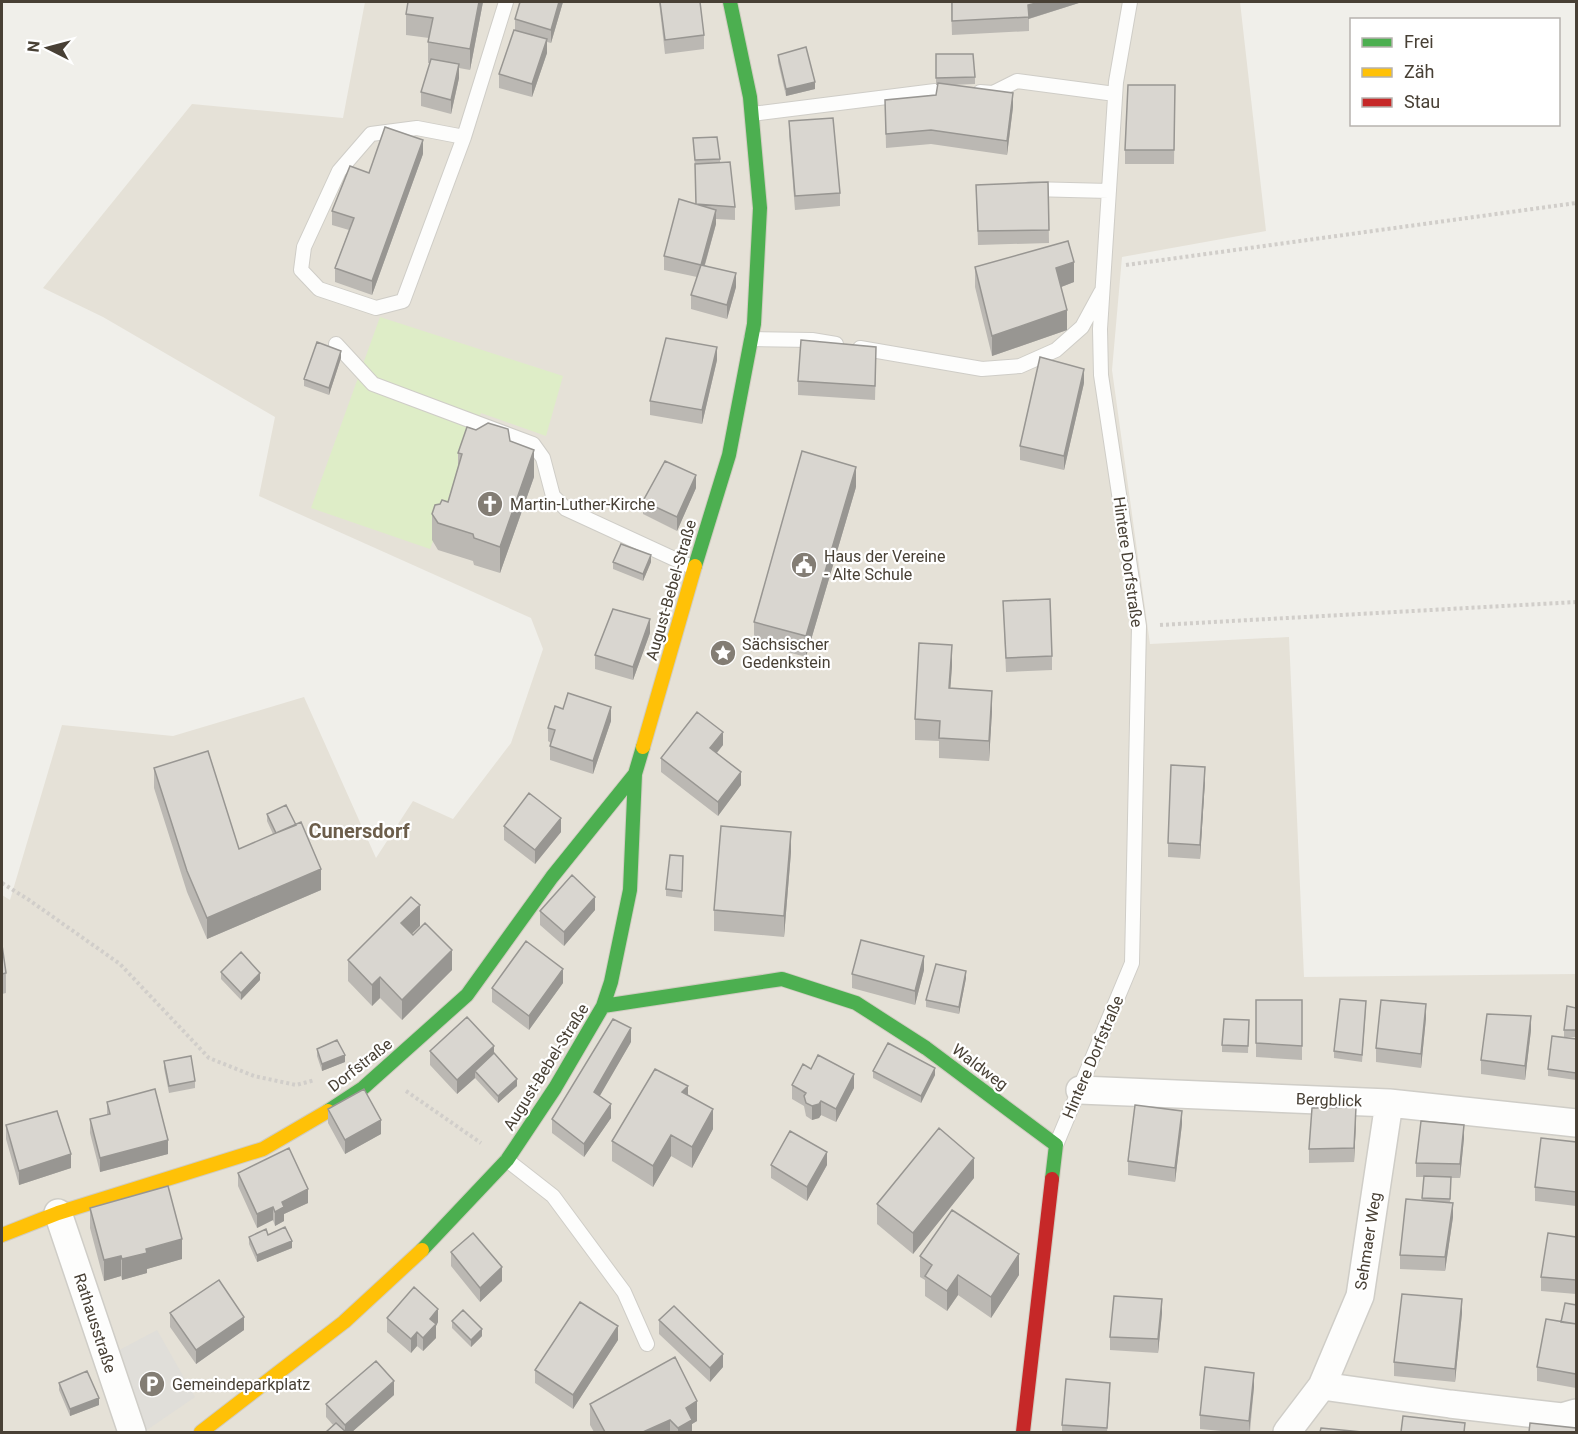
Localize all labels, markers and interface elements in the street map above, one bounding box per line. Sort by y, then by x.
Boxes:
north arrow [18,18,78,78]
legend [1350,18,1560,126]
text: Frei [1404,31,1434,52]
text: N [24,40,44,53]
text: Zäh [1404,61,1435,82]
text: Stau [1404,91,1440,112]
church icon: Martin-Luther-Kirche [475,489,505,519]
place label: Martin-Luther-Kirche [510,495,655,514]
street label: Hintere Dorfstraße [1109,496,1147,628]
street label: August-Bebel-Straße [642,517,700,663]
place label: Haus der Vereine - Alte Schule [824,547,945,584]
public building icon: Haus der Vereine - Alte Schule [789,550,819,580]
place label: Sächsischer Gedenkstein [742,635,831,672]
place icon: Sächsischer Gedenkstein [708,638,738,668]
district label: Cunersdorf [308,819,410,843]
street label: Hintere Dorfstraße [1059,993,1127,1121]
street label: August-Bebel-Straße [499,1000,593,1134]
street label: Dorfstraße [324,1034,396,1096]
street label: Waldweg [948,1040,1012,1094]
street label: Bergblick [1296,1089,1363,1111]
street label: Sehmaer Weg [1351,1191,1385,1291]
street label: Rathausstraße [70,1271,120,1375]
parking icon: Gemeindeparkplatz [137,1369,167,1399]
place label: Gemeindeparkplatz [172,1375,310,1394]

